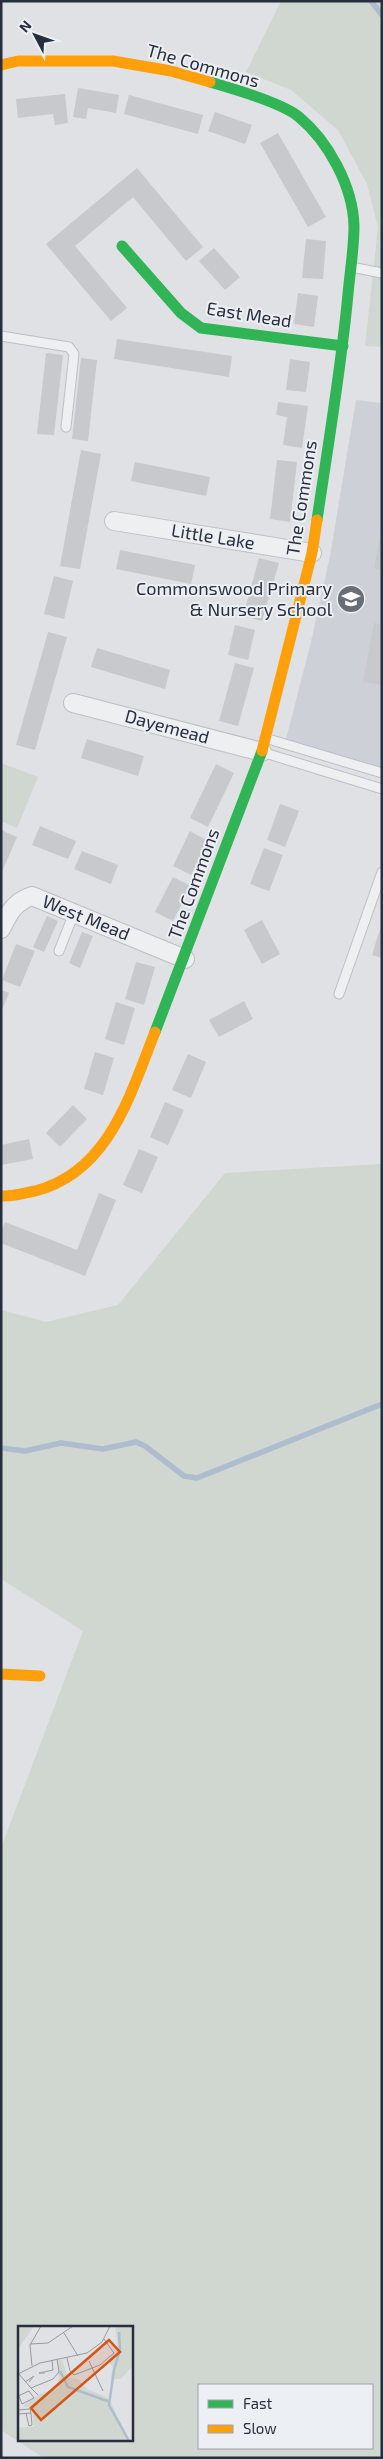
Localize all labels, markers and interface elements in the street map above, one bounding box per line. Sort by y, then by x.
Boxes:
north arrow [10,10,60,60]
text: N [15,17,35,36]
street label: The Commons [144,38,262,92]
street label: East Mead [205,296,293,332]
street label: The Commons [281,439,321,557]
street label: Little Lake [170,519,256,553]
place label: Commonswood Primary & Nursery School [136,577,333,620]
school or university icon: Commonswood Primary & Nursery School [336,584,366,614]
street label: Dayemead [123,704,212,748]
street label: The Commons [163,825,223,942]
street label: West Mead [40,890,133,945]
inset map [18,2326,132,2442]
legend [198,2384,373,2449]
text: Fast [243,2394,273,2412]
text: Slow [243,2419,277,2437]

